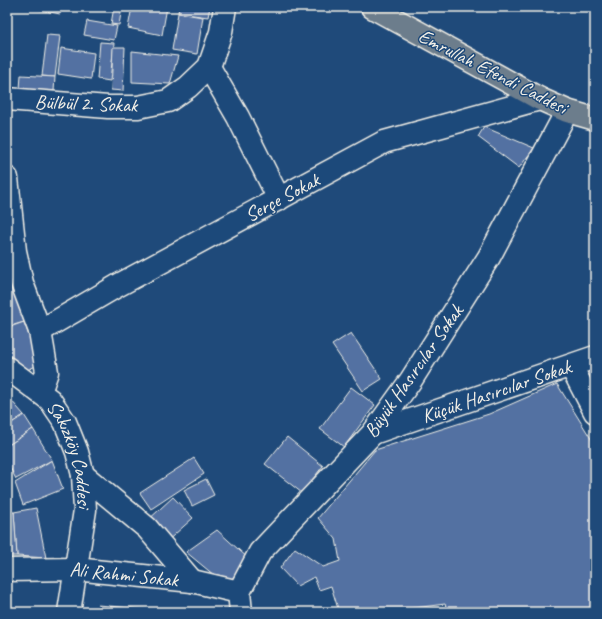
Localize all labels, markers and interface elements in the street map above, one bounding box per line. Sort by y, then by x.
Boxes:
street label: Emrullah Efendi Caddesi [414,23,573,121]
street label: Bülbül 2. Sokak [34,89,139,118]
street label: Serçe Sokak [241,167,325,228]
street label: Büyük Hasırcılar Sokak [358,299,469,443]
street label: Küçük Hasırcılar Sokak [418,354,576,429]
street label: Sakızköy Caddesi [41,396,97,511]
street label: Ali Rahmi Sokak [69,557,181,593]

